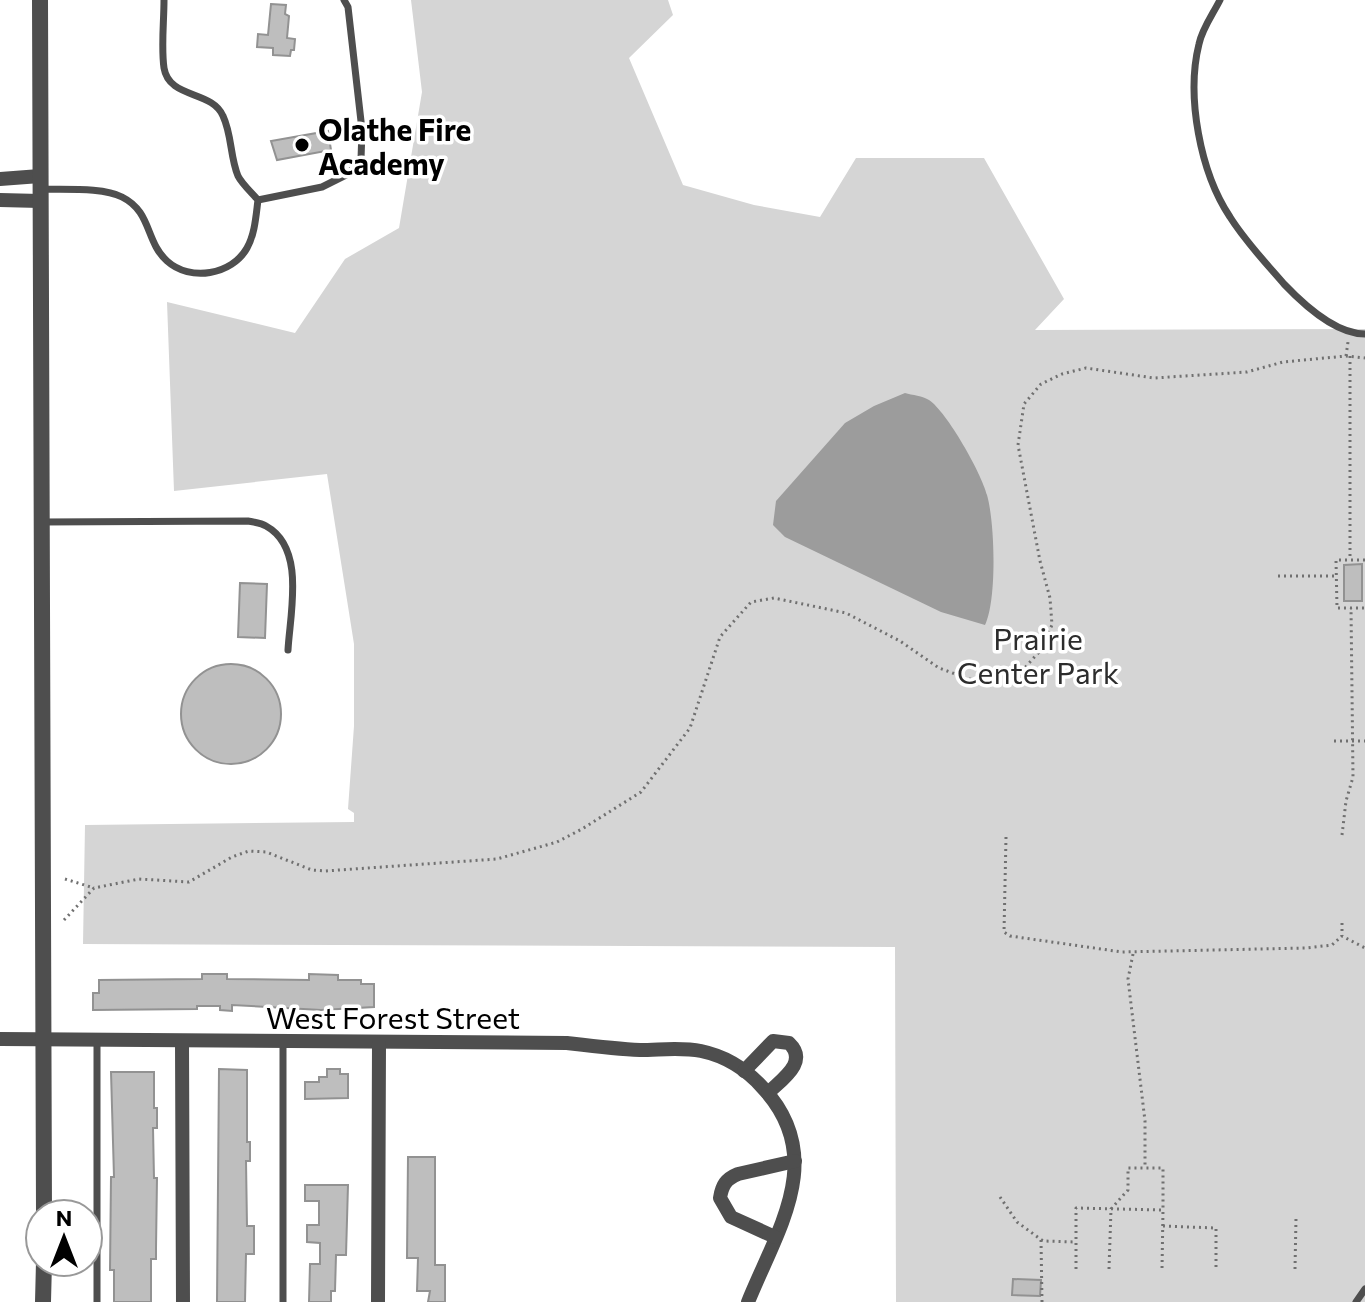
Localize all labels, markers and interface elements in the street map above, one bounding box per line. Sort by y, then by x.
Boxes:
place label: Olathe Fire Academy [318,110,471,181]
marker: Olathe Fire Academy [293,136,311,154]
park label: Prairie Center Park [957,619,1119,690]
street label: West Forest Street [266,998,520,1035]
north arrow [24,1198,104,1278]
text: N [56,1204,72,1231]

